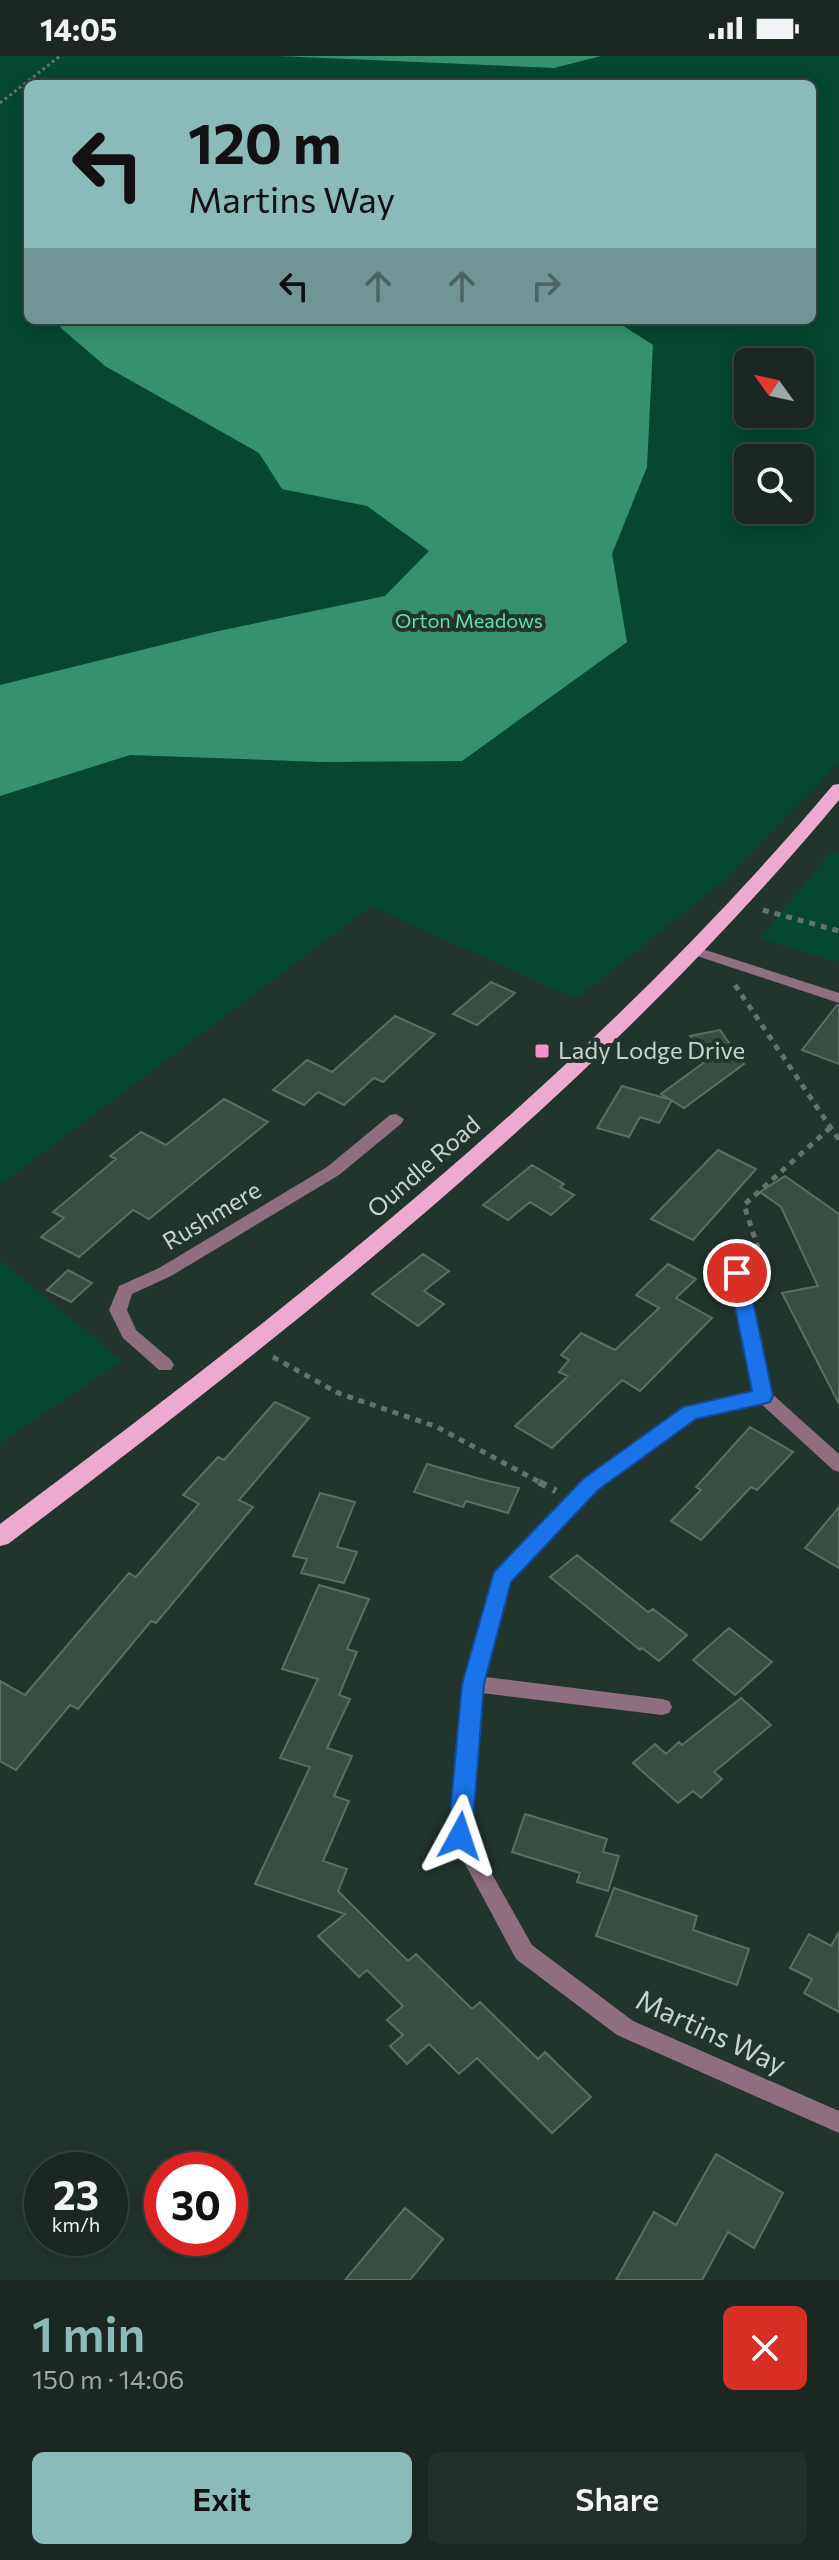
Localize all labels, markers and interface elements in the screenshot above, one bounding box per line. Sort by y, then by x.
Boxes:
text: 14:05 [40,10,117,47]
text: 120 m [188,107,342,176]
icon: left [56,112,160,216]
text: Martins Way [188,176,395,220]
icon: left [272,264,316,308]
icon: ahead [356,264,400,308]
icon: ahead [440,264,484,308]
icon: right [524,264,568,308]
north arrow [734,348,814,428]
map controls [734,348,814,524]
button: search [734,444,814,524]
park label: Orton Meadows [395,608,543,632]
place label: Lady Lodge Drive [558,1035,745,1064]
marker: Lady Lodge Drive [533,1042,551,1060]
street label: Oundle Road [361,1109,485,1223]
street label: Rushmere [157,1174,266,1255]
pin [703,1239,771,1307]
icon: arrive [715,1251,759,1295]
position arrow [418,1794,502,1878]
street label: Martins Way [631,1982,792,2081]
speed limit sign: 30 [144,2152,248,2256]
text: 23 [53,2169,99,2218]
text: km/h [52,2212,100,2236]
text: 1 min [32,2303,145,2362]
button: close [723,2306,807,2390]
text: 150 m · 14:06 [32,2363,184,2394]
button: Exit [32,2452,412,2544]
button: Share [428,2452,807,2544]

